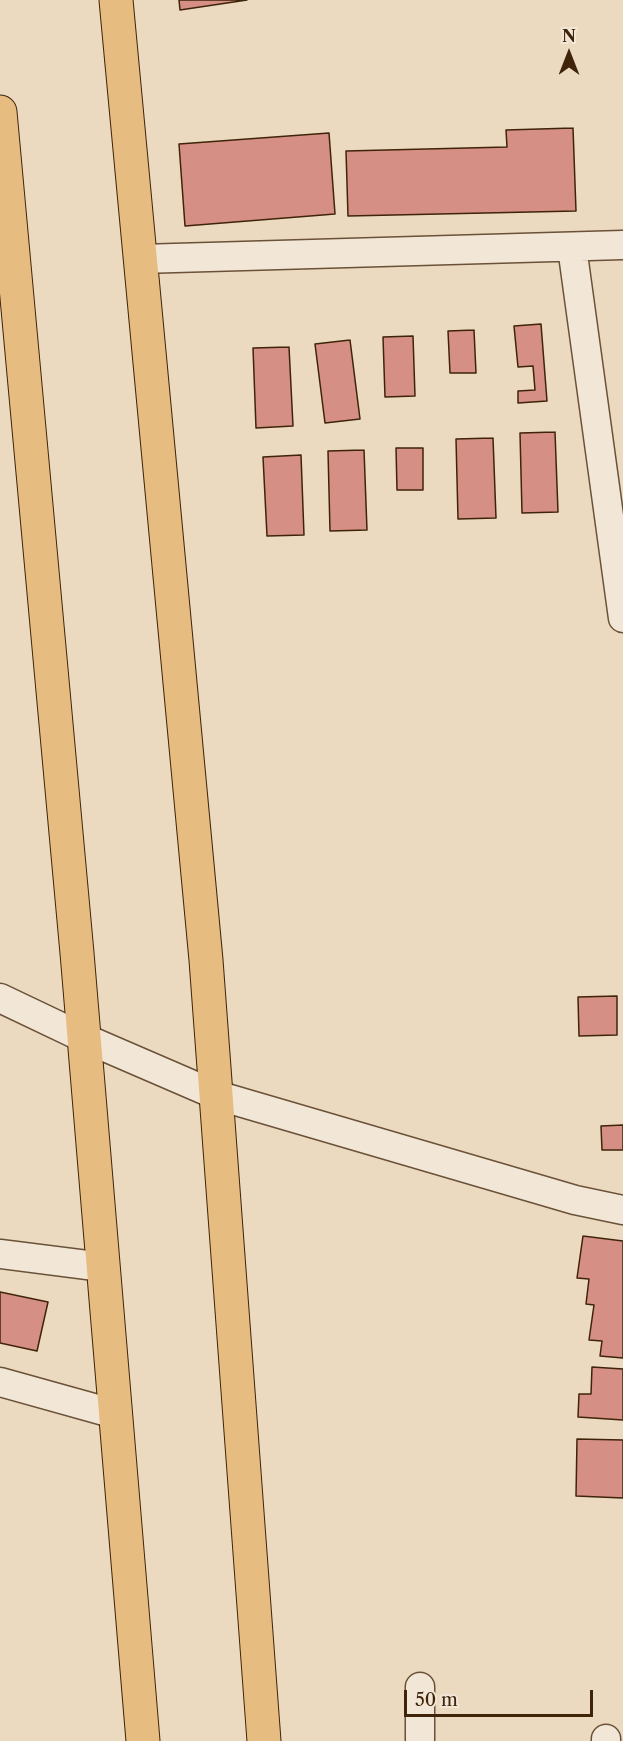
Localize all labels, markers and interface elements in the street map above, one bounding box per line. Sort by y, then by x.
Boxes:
north arrow [539,24,599,84]
text: N [562,26,576,46]
scale bar [407,1678,596,1716]
text: 50 m [415,1689,458,1711]

